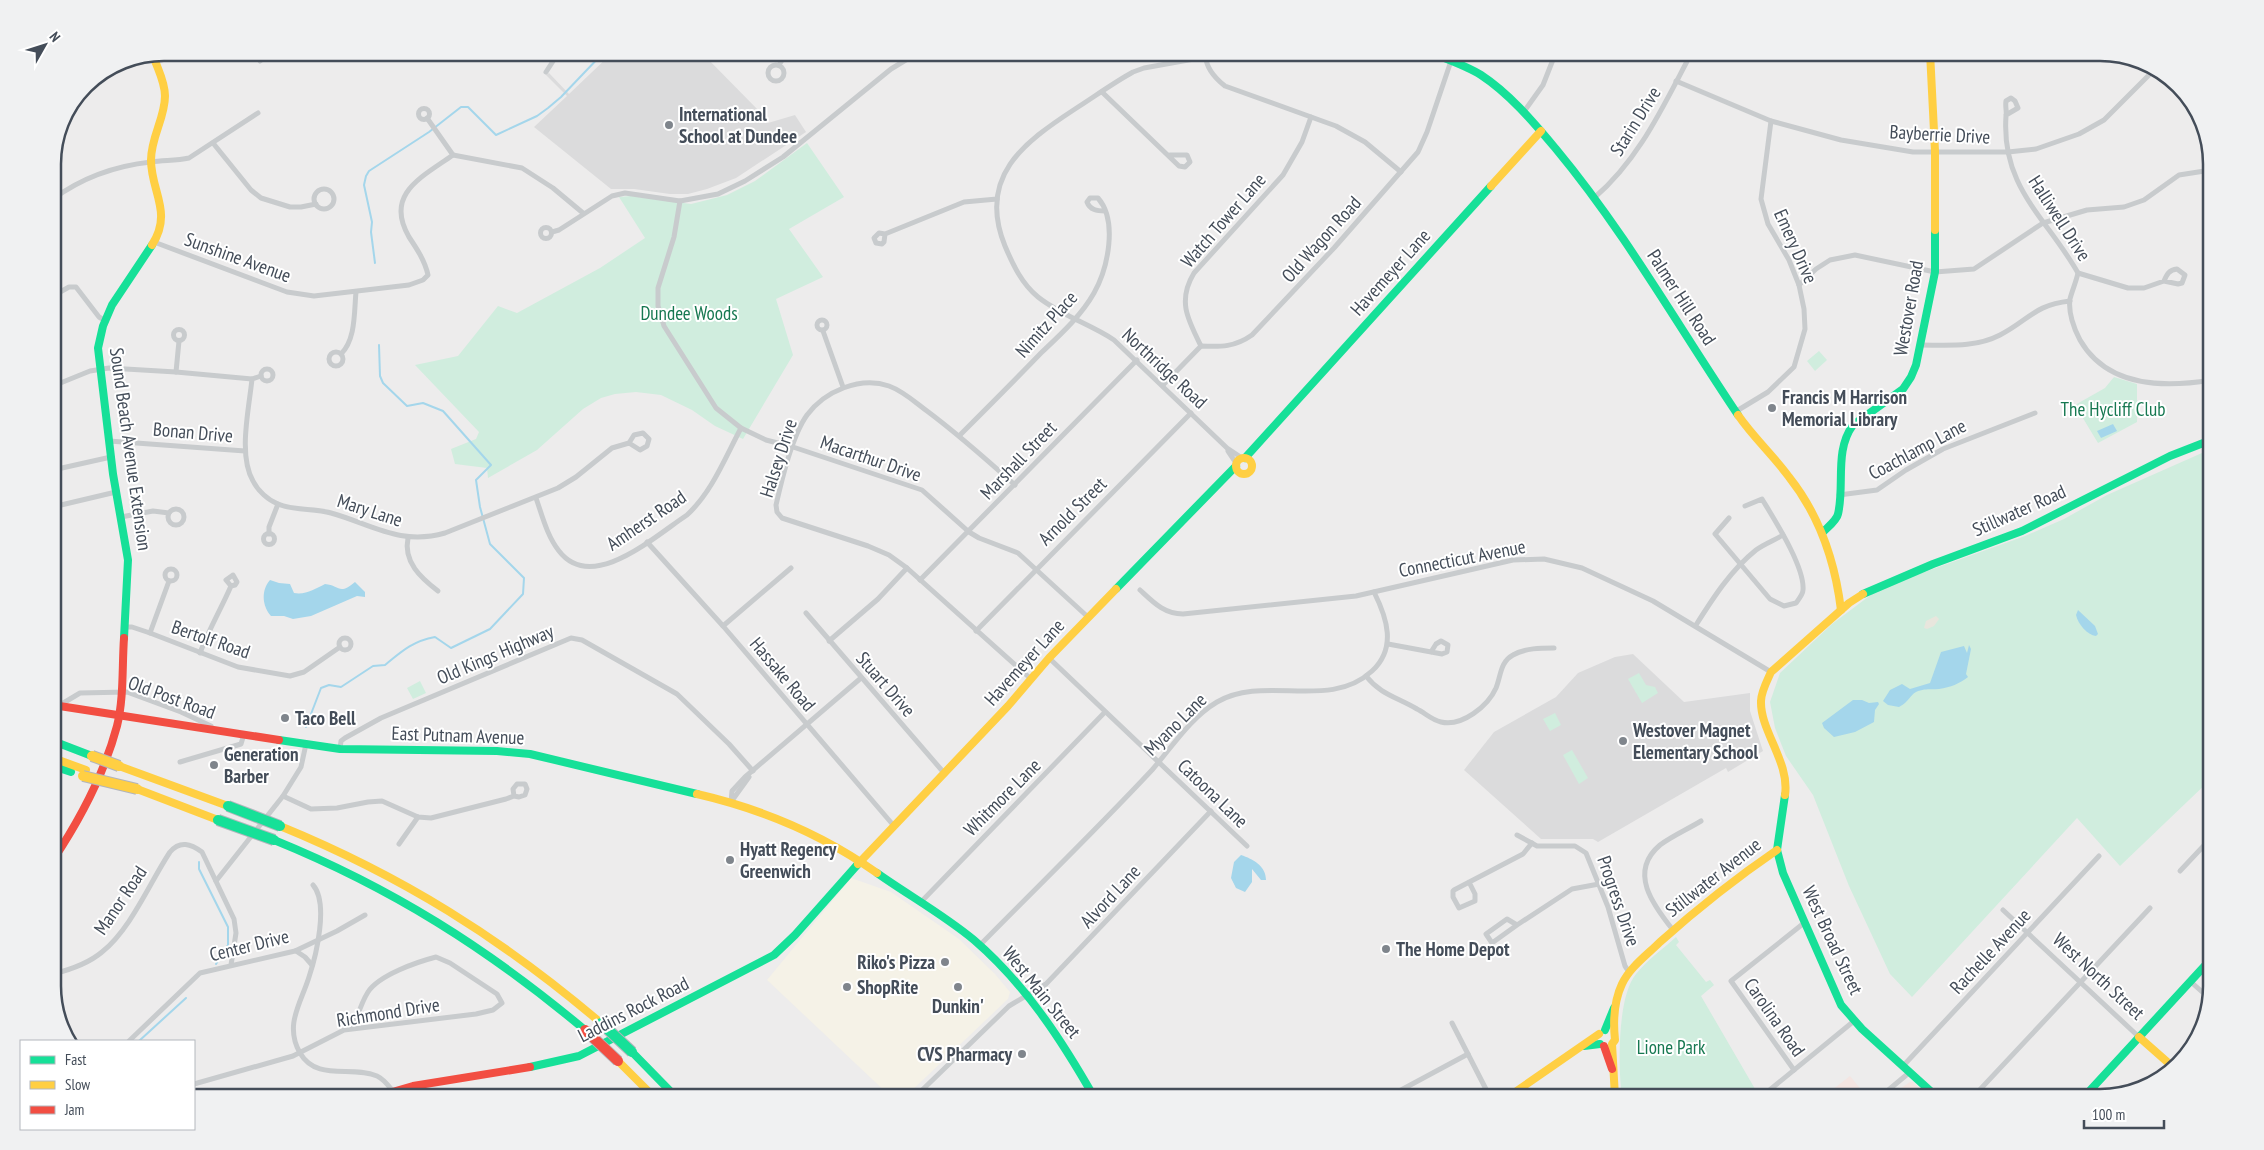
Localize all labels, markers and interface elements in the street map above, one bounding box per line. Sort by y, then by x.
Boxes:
north arrow [20,20,70,70]
text: N [46,28,64,45]
street label: Starin Drive [1604,82,1666,160]
place label: International School at Dundee [679,102,797,148]
marker: International School at Dundee [663,119,675,131]
street label: Bayberrie Drive [1889,119,1991,149]
street label: Watch Tower Lane [1175,168,1271,272]
street label: Halliwell Drive [2024,171,2097,265]
street label: Old Wagon Road [1276,191,1366,287]
street label: Emery Drive [1769,205,1823,287]
street label: Havemeyer Lane [1345,224,1435,320]
street label: Sunshine Avenue [182,227,295,287]
street label: Palmer Hill Road [1642,245,1722,349]
street label: Westover Road [1888,258,1928,358]
street label: Nimitz Place [1010,286,1082,362]
park label: Dundee Woods [640,301,738,325]
street label: Northridge Road [1117,322,1213,414]
street label: Sound Beach Avenue Extension [105,346,157,552]
place label: Francis M Harrison Memorial Library [1782,385,1907,431]
park label: The Hycliff Club [2061,397,2165,421]
marker: Francis M Harrison Memorial Library [1766,402,1778,414]
street label: Coachlamp Lane [1864,413,1970,485]
street label: Halsey Drive [754,415,802,500]
street label: Marshall Street [975,415,1062,504]
street label: Bonan Drive [152,417,234,447]
street label: Macarthur Drive [817,430,925,487]
street label: Arnold Street [1033,471,1112,550]
street label: Stillwater Road [1969,479,2069,541]
street label: Amherst Road [602,485,690,555]
street label: Mary Lane [334,488,406,532]
street label: Connecticut Avenue [1397,534,1528,582]
street label: Bertolf Road [169,614,253,664]
street label: Havemeyer Lane [979,614,1069,710]
street label: Old Kings Highway [433,618,558,689]
street label: Hassake Road [745,632,821,716]
street label: Stuart Drive [851,646,921,722]
street label: Old Post Road [125,670,219,724]
street label: Myano Lane [1139,688,1211,760]
place label: Taco Bell [295,706,356,730]
marker: Taco Bell [279,712,291,724]
place label: Westover Magnet Elementary School [1632,718,1758,764]
street label: East Putnam Avenue [391,721,525,749]
marker: Westover Magnet Elementary School [1617,735,1629,747]
place label: Generation Barber [224,742,299,788]
street label: Whitmore Lane [958,753,1046,841]
street label: Catoona Lane [1173,753,1253,833]
marker: Generation Barber [208,759,220,771]
street label: Stillwater Avenue [1660,832,1766,922]
place label: Hyatt Regency Greenwich [740,837,837,883]
street label: Progress Drive [1592,853,1646,950]
marker: Hyatt Regency Greenwich [724,854,736,866]
street label: Alvord Lane [1075,859,1145,933]
street label: Manor Road [88,861,152,939]
street label: West Broad Street [1797,882,1869,999]
street label: Rachelle Avenue [1944,903,2036,999]
street label: Center Drive [207,924,291,966]
street label: West North Street [2048,927,2150,1025]
place label: The Home Depot [1396,937,1510,961]
street label: West Main Street [998,941,1087,1043]
marker: The Home Depot [1380,943,1392,955]
place label: Riko's Pizza [857,950,935,974]
marker: Riko's Pizza [939,956,951,968]
street label: Laddins Rock Road [574,971,692,1047]
street label: Carolina Road [1739,973,1811,1061]
place label: ShopRite [857,975,918,999]
marker: ShopRite [841,981,853,993]
marker: Dunkin' [952,981,964,993]
street label: Richmond Drive [335,992,441,1032]
place label: Dunkin' [932,994,984,1018]
park label: Lione Park [1637,1035,1706,1059]
legend [20,1040,195,1130]
place label: CVS Pharmacy [917,1042,1012,1066]
marker: CVS Pharmacy [1016,1048,1028,1060]
text: Fast [65,1050,86,1069]
text: Slow [65,1075,90,1094]
scale bar [2084,1098,2164,1130]
text: Jam [64,1100,84,1119]
text: 100 m [2092,1105,2125,1124]

